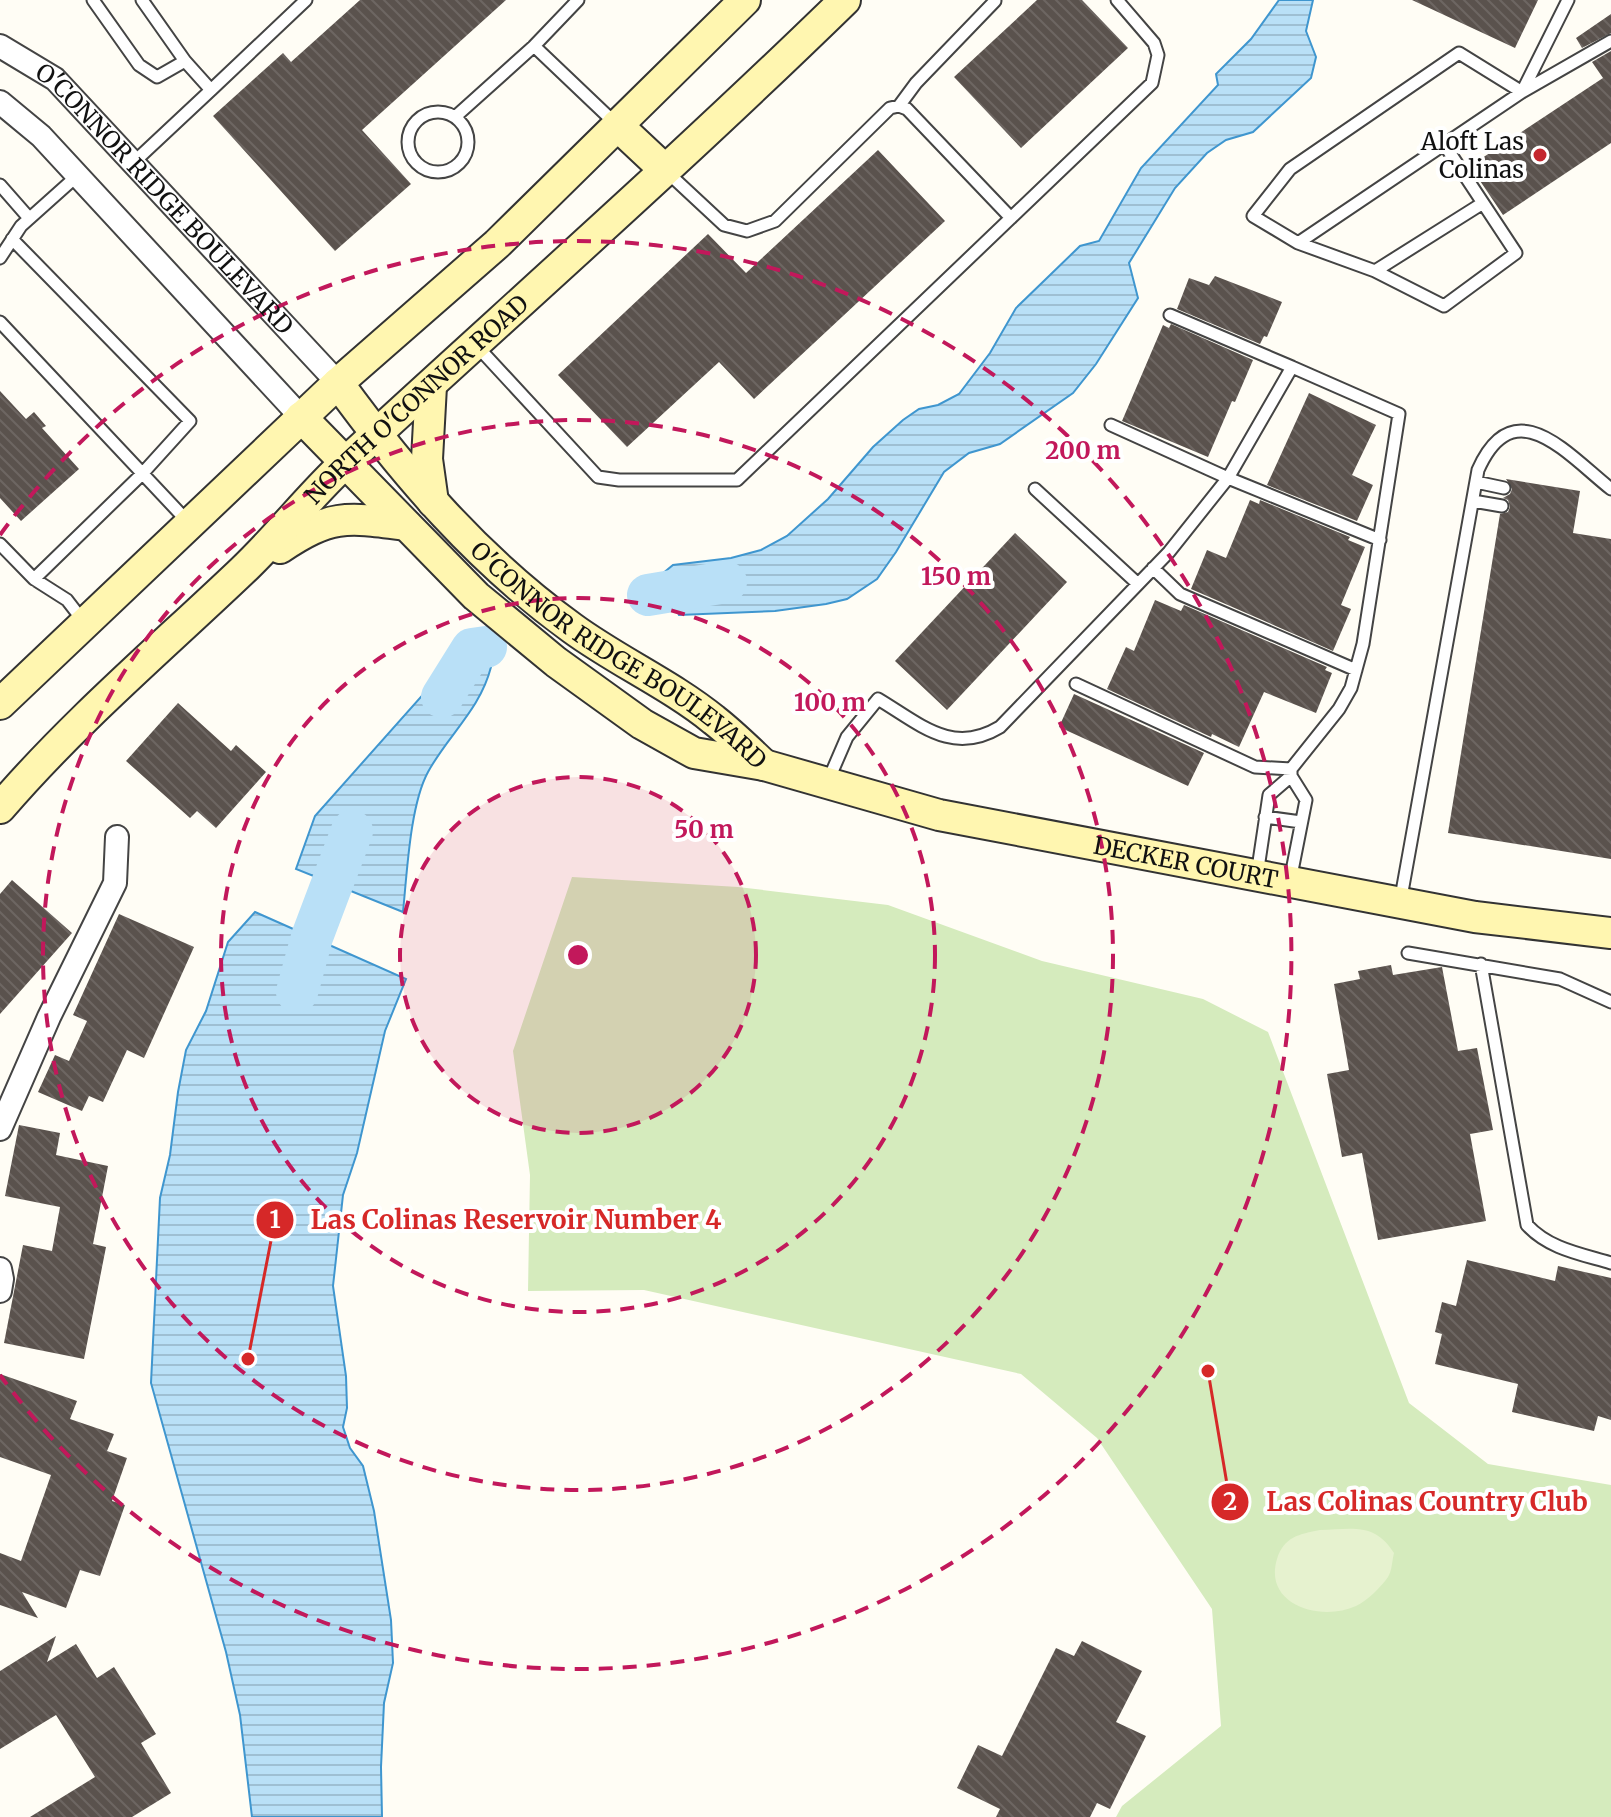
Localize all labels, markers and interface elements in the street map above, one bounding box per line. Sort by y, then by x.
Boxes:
street label: O'CONNOR RIDGE BOULEVARD [30,56,300,341]
place label: Aloft Las Colinas [1420,126,1524,185]
marker: Aloft Las Colinas [1531,146,1549,164]
street label: NORTH O'CONNOR ROAD [298,288,535,510]
text: 200 m [1045,435,1121,466]
street label: O'CONNOR RIDGE BOULEVARD [464,534,774,775]
text: 150 m [921,561,991,592]
text: 100 m [794,687,866,718]
text: 50 m [674,814,734,845]
street label: DECKER COURT [1091,829,1281,895]
centre of rings [564,941,592,969]
callout: Las Colinas Reservoir Number 4 [255,1195,738,1245]
text: Las Colinas Reservoir Number 4 [311,1203,722,1236]
text: 1 [269,1204,281,1235]
callout: Las Colinas Country Club [1210,1477,1603,1527]
text: Las Colinas Country Club [1266,1485,1588,1518]
text: 2 [1223,1486,1237,1517]

